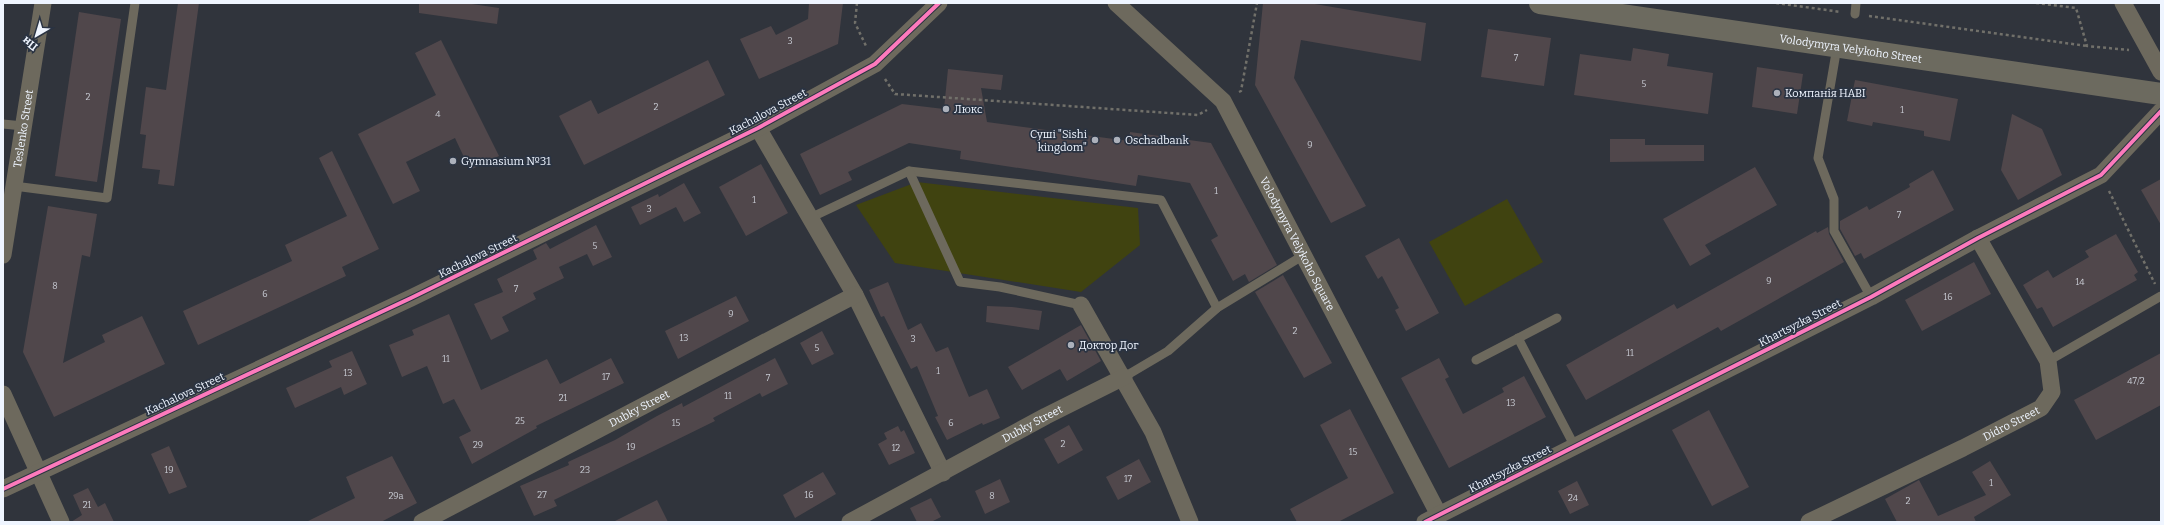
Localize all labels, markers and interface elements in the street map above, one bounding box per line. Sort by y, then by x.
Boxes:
north arrow [16,16,56,56]
street label: Volodymyra Velykoho Street [1779,32,1923,65]
text: Пн [19,33,40,54]
house number: 3 [787,36,793,46]
house number: 7 [1514,53,1519,63]
house number: 5 [1642,79,1647,89]
street label: Kachalova Street [727,86,809,138]
place label: Компанія НАВІ [1785,87,1866,100]
marker: Компанія НАВІ [1772,88,1782,98]
street label: Teslenko Street [10,89,36,169]
house number: 2 [86,92,91,102]
house number: 2 [654,102,659,112]
place label: Люкс [954,103,983,116]
marker: Люкс [941,104,951,114]
house number: 1 [1900,105,1904,115]
house number: 4 [435,109,441,119]
place label: Суші "Sishi kingdom" [1030,128,1088,154]
place label: Oschadbank [1125,134,1190,147]
marker: Суші "Sishi kingdom" [1090,135,1100,145]
marker: Oschadbank [1112,135,1122,145]
house number: 9 [1307,140,1313,150]
place label: Gymnasium №31 [461,155,551,168]
marker: Gymnasium №31 [448,156,458,166]
street label: Volodymyra Velykoho Square [1257,175,1338,313]
house number: 1 [1214,186,1218,196]
house number: 1 [752,195,756,205]
house number: 3 [646,204,652,214]
house number: 7 [1897,210,1902,220]
street label: Kachalova Street [437,231,519,281]
house number: 5 [593,241,598,251]
house number: 9 [1766,276,1772,286]
house number: 14 [2076,277,2085,287]
house number: 8 [52,281,58,291]
house number: 7 [514,284,519,294]
house number: 6 [262,289,268,299]
house number: 16 [1944,292,1952,302]
street label: Khartsyzka Street [1757,297,1843,349]
house number: 9 [728,309,734,319]
house number: 2 [1293,326,1298,336]
house number: 13 [680,333,688,343]
house number: 3 [910,334,916,344]
place label: Доктор Дог [1079,339,1139,352]
marker: Доктор Дог [1066,340,1076,350]
house number: 5 [815,343,820,353]
house number: 11 [1626,348,1634,358]
house number: 11 [442,354,450,364]
house number: 1 [936,366,940,376]
house number: 13 [344,368,352,378]
street label: Kachalova Street [143,370,227,418]
house number: 17 [602,372,611,382]
house number: 7 [766,373,771,383]
house number: 47/2 [2127,376,2145,386]
street label: Dubky Street [607,387,671,429]
house number: 11 [724,391,732,401]
house number: 21 [559,393,568,403]
house number: 13 [1507,398,1515,408]
street label: Dubky Street [1000,402,1064,445]
street label: Didro Street [1981,403,2042,443]
house number: 25 [515,416,525,426]
house number: 15 [672,418,680,428]
house number: 6 [948,418,954,428]
house number: 2 [1061,439,1066,449]
house number: 29 [473,440,483,450]
house number: 19 [627,442,635,452]
house number: 12 [892,443,900,453]
street label: Khartsyzka Street [1467,443,1553,495]
house number: 15 [1349,447,1357,457]
house number: 19 [165,465,173,475]
house number: 23 [580,465,590,475]
house number: 17 [1124,474,1133,484]
house number: 1 [1989,478,1993,488]
house number: 27 [537,490,547,500]
house number: 16 [805,490,813,500]
house number: 29а [388,491,404,501]
house number: 8 [989,491,995,501]
house number: 24 [1568,493,1579,503]
house number: 2 [1906,496,1911,506]
house number: 21 [83,500,92,510]

